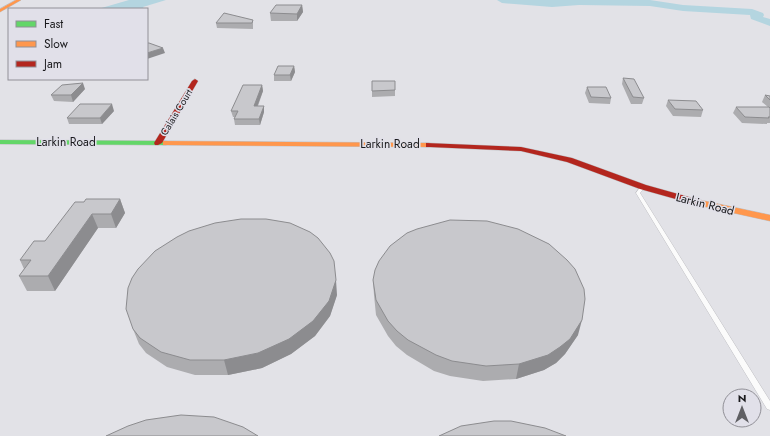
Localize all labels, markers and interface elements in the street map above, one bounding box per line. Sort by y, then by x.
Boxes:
legend [8,8,148,80]
text: Fast [44,15,63,33]
text: Slow [44,35,69,53]
text: Jam [42,55,62,73]
street label: Calais Court [157,86,197,138]
street label: Larkin Road [36,133,96,151]
street label: Larkin Road [360,135,420,153]
street label: Larkin Road [674,188,736,220]
north arrow [722,388,762,428]
text: N [738,390,746,406]

